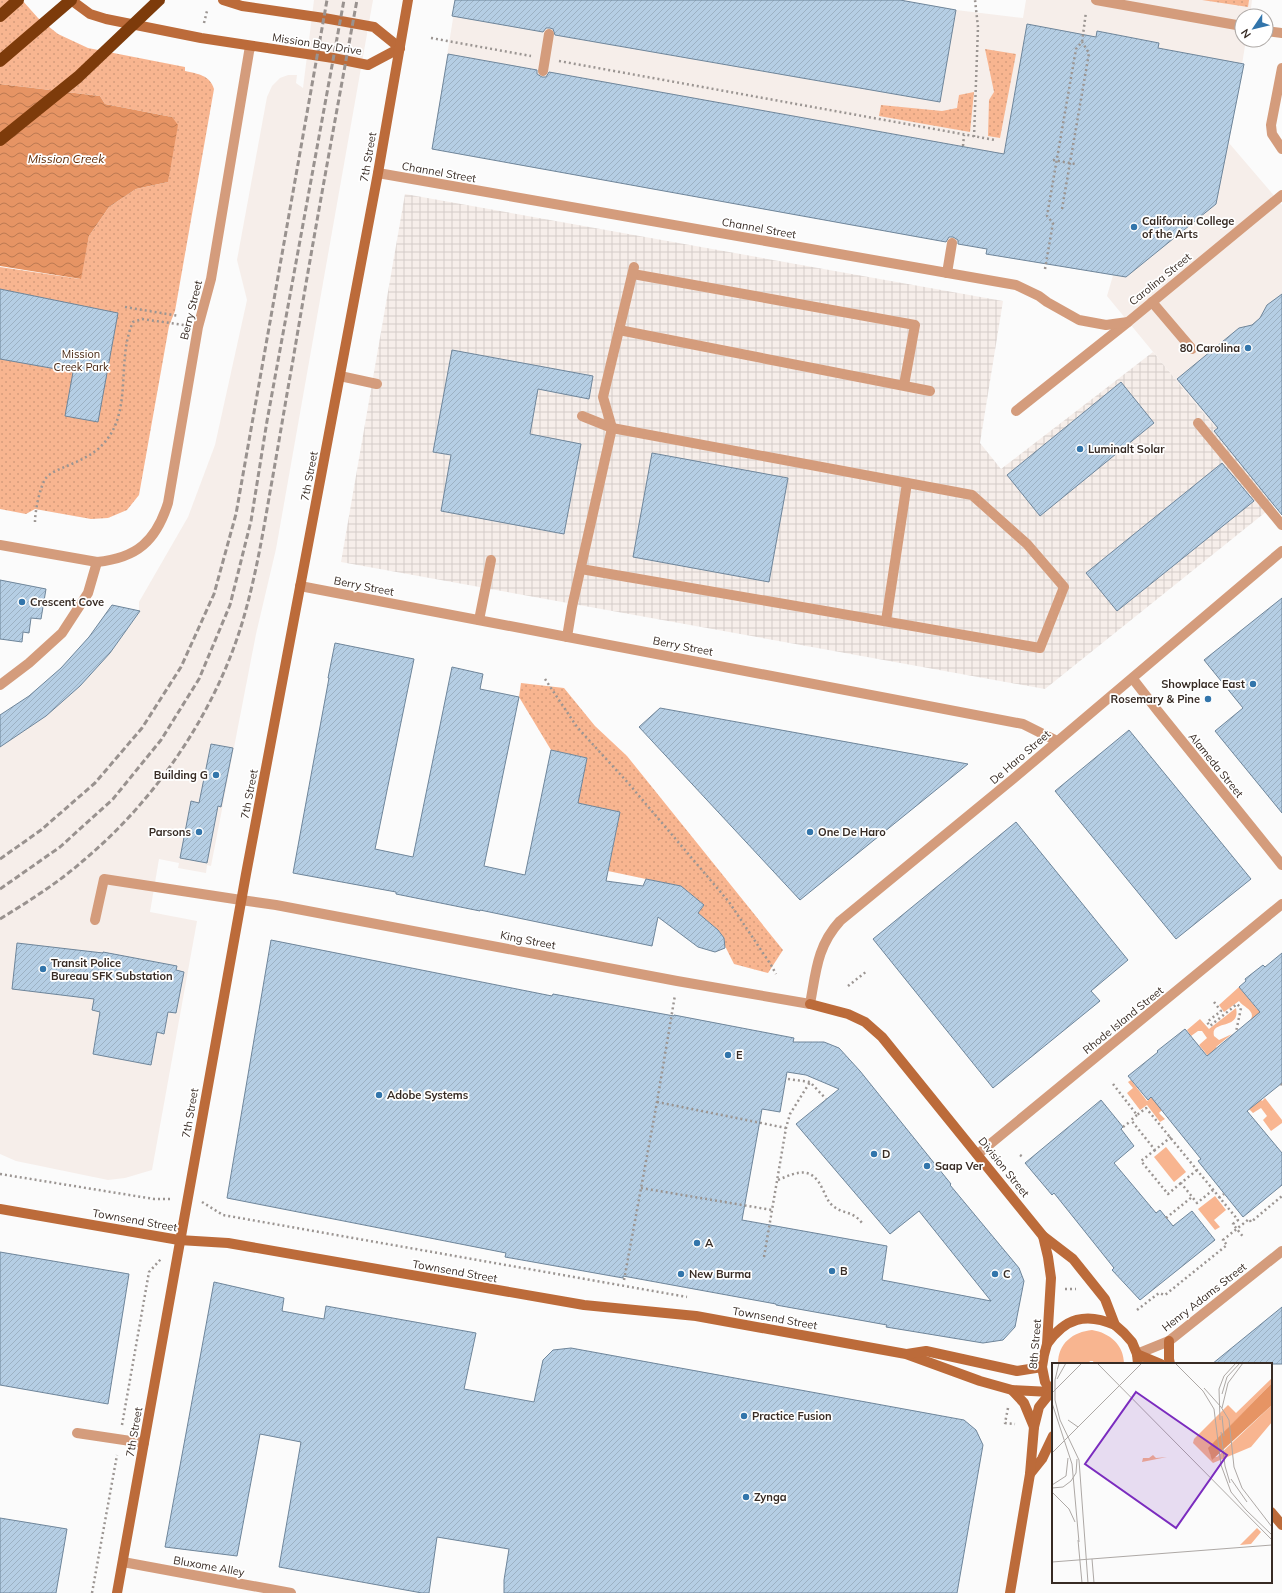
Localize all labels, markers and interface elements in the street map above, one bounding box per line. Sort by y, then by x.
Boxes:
north arrow [1234,8,1274,48]
text: N [1238,26,1254,41]
street label: Mission Bay Drive [271,30,363,58]
street label: 7th Street [357,131,379,183]
water label: Mission Creek [28,151,105,166]
street label: Channel Street [401,159,477,185]
place label: California College of the Arts [1142,214,1234,241]
street label: Channel Street [721,215,797,241]
marker: California College of the Arts [1129,222,1139,232]
street label: Carolina Street [1126,250,1194,308]
street label: Berry Street [177,279,205,341]
place label: 80 Carolina [1180,341,1240,355]
marker: 80 Carolina [1243,343,1253,353]
park label: Mission Creek Park [53,347,109,374]
place label: Luminalt Solar [1088,442,1165,456]
marker: Luminalt Solar [1075,444,1085,454]
street label: 7th Street [297,450,321,502]
street label: Berry Street [333,573,395,599]
place label: Crescent Cove [30,595,104,609]
marker: Crescent Cove [17,597,27,607]
street label: Berry Street [652,633,714,659]
place label: Showplace East [1161,677,1245,691]
marker: Showplace East [1248,679,1258,689]
place label: Rosemary & Pine [1111,692,1200,706]
marker: Rosemary & Pine [1203,694,1213,704]
street label: De Haro Street [987,727,1053,787]
street label: Alameda Street [1186,730,1247,800]
place label: Building G [154,768,208,782]
street label: 7th Street [237,768,261,820]
marker: Building G [211,770,221,780]
place label: Parsons [149,825,191,839]
place label: One De Haro [818,825,886,839]
marker: Parsons [194,827,204,837]
marker: One De Haro [805,827,815,837]
street label: King Street [499,928,557,952]
place label: Transit Police Bureau SFK Substation [51,956,173,983]
marker: Transit Police Bureau SFK Substation [38,964,48,974]
street label: Rhode Island Street [1080,983,1166,1057]
place label: E [736,1048,743,1062]
marker: E [723,1050,733,1060]
street label: 7th Street [179,1087,201,1139]
place label: Adobe Systems [387,1088,469,1102]
marker: Adobe Systems [374,1090,384,1100]
street label: Division Street [975,1134,1033,1200]
place label: D [882,1147,890,1161]
marker: D [869,1149,879,1159]
place label: Saap Ver [935,1159,984,1173]
marker: Saap Ver [922,1161,932,1171]
street label: Townsend Street [92,1206,179,1234]
place label: A [705,1236,714,1250]
marker: A [692,1238,702,1248]
street label: Townsend Street [412,1257,499,1285]
street label: Henry Adams Street [1159,1260,1249,1334]
place label: B [840,1264,848,1278]
marker: B [827,1266,837,1276]
place label: New Burma [689,1267,751,1281]
place label: C [1003,1267,1011,1281]
marker: New Burma [676,1269,686,1279]
marker: C [990,1269,1000,1279]
street label: Townsend Street [732,1304,819,1332]
street label: 8th Street [1026,1318,1044,1370]
inset map [1052,1363,1272,1583]
street label: 7th Street [123,1406,145,1458]
place label: Practice Fusion [752,1409,832,1423]
marker: Practice Fusion [739,1411,749,1421]
place label: Zynga [754,1490,787,1504]
marker: Zynga [741,1492,751,1502]
street label: Bluxome Alley [172,1553,246,1579]

